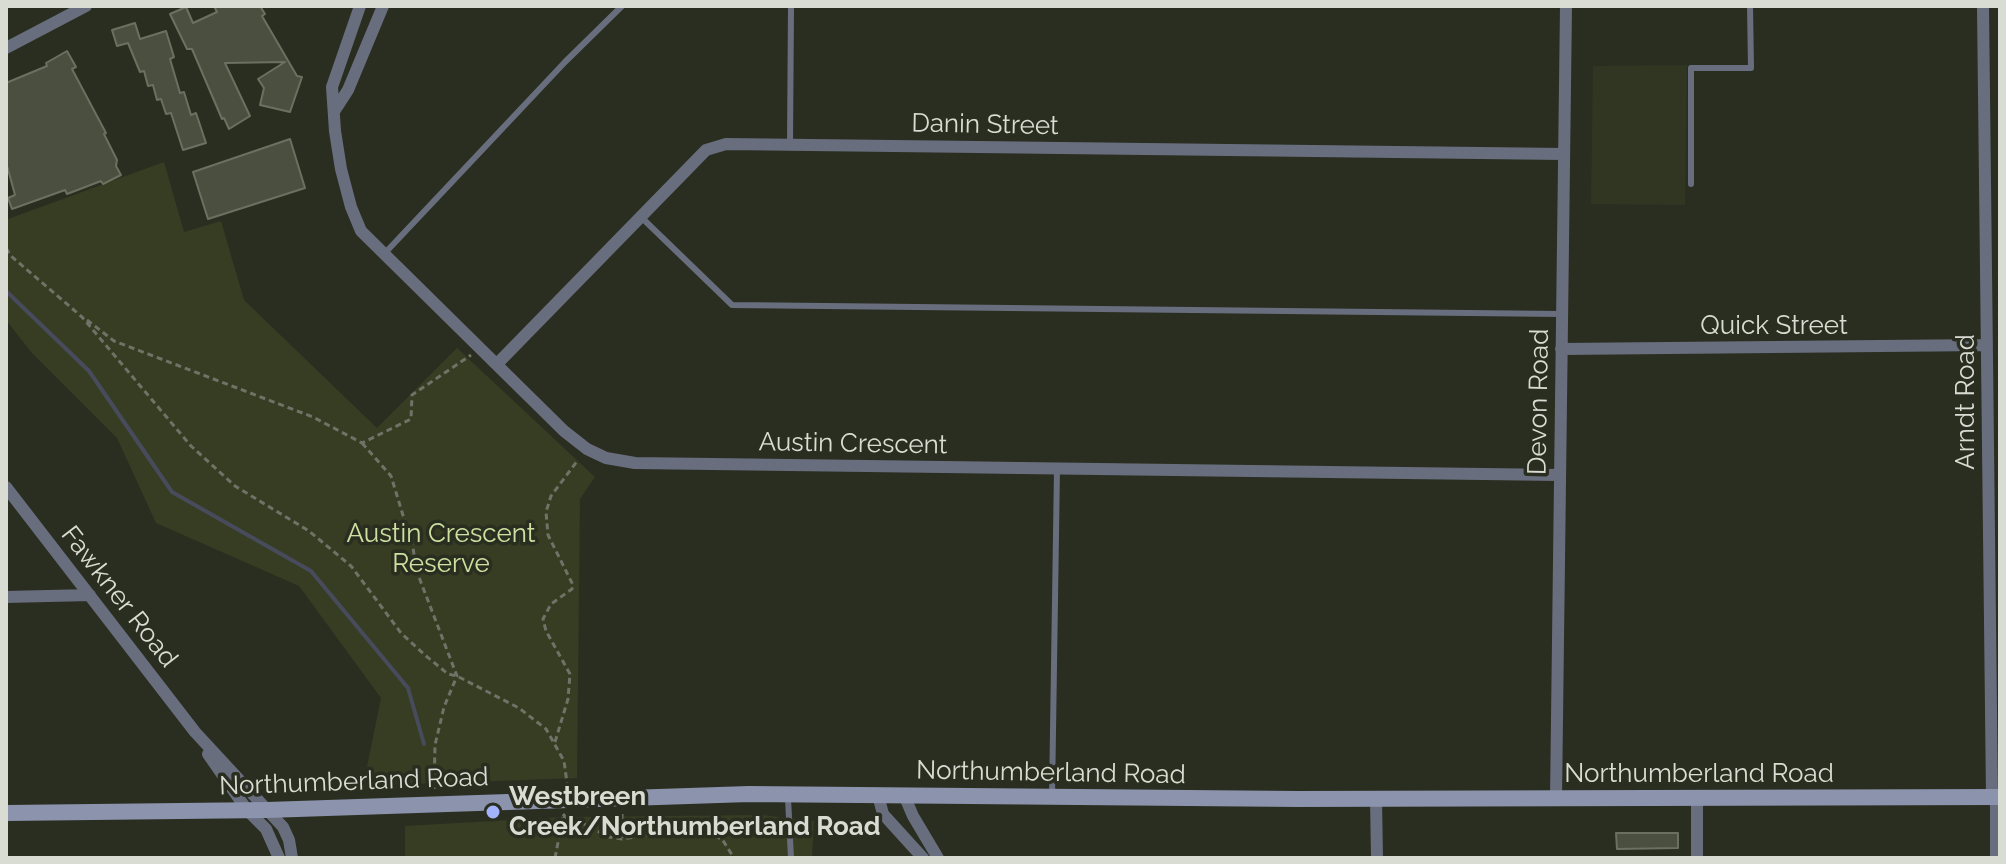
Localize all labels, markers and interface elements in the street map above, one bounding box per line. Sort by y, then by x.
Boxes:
street label: Danin Street [911,108,1059,142]
street label: Quick Street [1700,310,1848,342]
street label: Devon Road [1522,328,1556,476]
street label: Arndt Road [1950,334,1982,470]
street label: Austin Crescent [758,427,948,461]
park label: Austin Crescent Reserve [347,518,535,580]
street label: Fawkner Road [54,520,184,674]
street label: Northumberland Road [916,755,1186,791]
street label: Northumberland Road [1564,758,1834,790]
street label: Northumberland Road [219,762,489,802]
place label: Westbreen Creek/Northumberland Road [509,781,880,842]
marker: Westbreen Creek/Northumberland Road [484,803,502,821]

